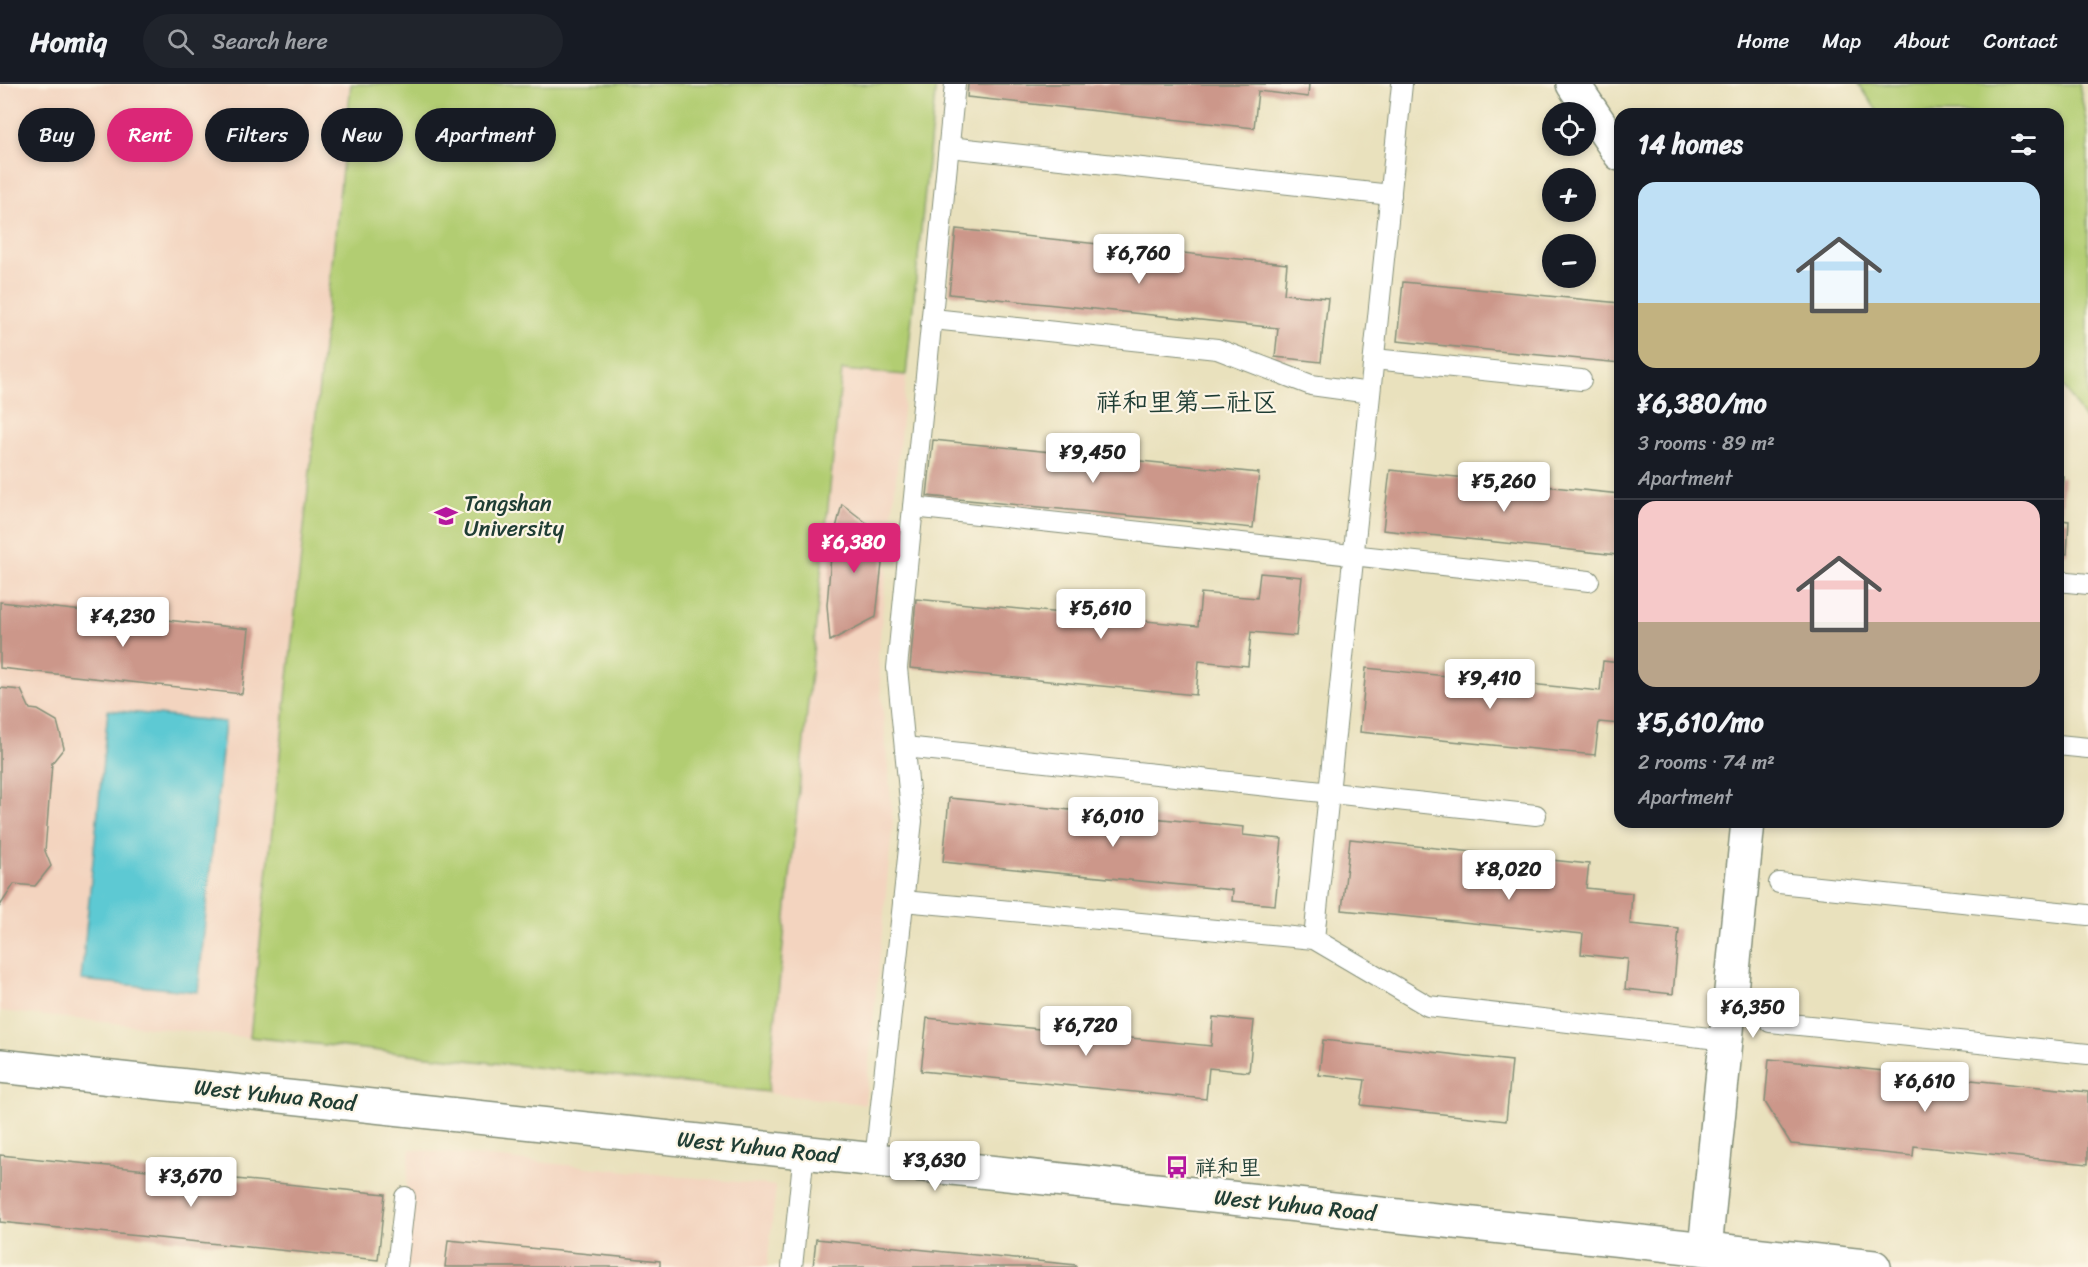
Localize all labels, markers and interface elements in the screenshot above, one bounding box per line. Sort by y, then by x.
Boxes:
search box [143,14,563,68]
text: Homiq [30,17,107,66]
text: Search here [212,22,328,61]
text: Home [1737,22,1789,60]
text: Map [1822,22,1861,60]
text: About [1894,22,1951,60]
text: Contact [1984,22,2058,60]
icon: search [164,25,197,58]
map controls [1542,102,1596,288]
button: locate [1542,102,1596,156]
chip: Buy [18,108,95,162]
chip: Rent [107,108,193,162]
chip: Filters [205,108,309,162]
chip: New [321,108,403,162]
chip: Apartment [415,108,556,162]
text: 14 homes [1638,121,1743,167]
icon: filters [2007,128,2040,161]
button: + [1542,168,1596,222]
icon: home [1785,221,1893,329]
pin: ¥6,760 [1090,234,1188,285]
button: − [1542,234,1596,288]
text: ¥6,760 [1107,236,1171,271]
district label: 祥和里第二社区 [1096,379,1278,425]
text: ¥6,380/mo [1638,380,1767,426]
text: 3 rooms · 89 m² [1638,426,1775,461]
pin: ¥9,450 [1044,433,1142,484]
text: ¥9,450 [1060,435,1126,470]
text: Apartment [1638,461,1732,496]
pin: ¥5,260 [1455,462,1553,513]
text: ¥5,260 [1472,464,1536,499]
place label: Tangshan University [464,484,565,548]
school or university icon: Tangshan University [433,503,459,529]
pin: ¥6,380 [805,523,903,574]
text: ¥6,380 [822,525,886,560]
icon: home [1785,540,1893,648]
pin: ¥5,610 [1052,589,1150,640]
text: ¥5,610 [1070,591,1132,626]
pin: ¥4,230 [74,597,172,648]
text: ¥4,230 [91,599,155,634]
pin: ¥9,410 [1441,659,1539,710]
text: ¥9,410 [1459,661,1521,696]
text: ¥5,610/mo [1638,699,1764,745]
text: 2 rooms · 74 m² [1638,745,1775,780]
text: Apartment [1638,780,1732,815]
pin: ¥6,010 [1064,797,1162,848]
text: ¥6,010 [1082,799,1144,834]
pin: ¥8,020 [1460,850,1558,901]
text: ¥8,020 [1476,852,1542,887]
pin: ¥6,350 [1704,988,1802,1039]
text: ¥6,350 [1721,990,1785,1025]
pin: ¥6,720 [1037,1006,1135,1057]
text: ¥6,720 [1054,1008,1118,1043]
pin: ¥6,610 [1876,1062,1974,1113]
text: ¥6,610 [1895,1064,1955,1099]
street label: West Yuhua Road [192,1067,359,1123]
street label: West Yuhua Road [675,1119,842,1175]
pin: ¥3,630 [886,1141,984,1192]
text: ¥3,630 [904,1143,966,1178]
place label: 祥和里 [1195,1148,1261,1187]
bus stop icon: 祥和里 [1164,1154,1190,1180]
pin: ¥3,670 [142,1157,240,1208]
text: ¥3,670 [160,1159,222,1194]
street label: West Yuhua Road [1212,1177,1379,1233]

